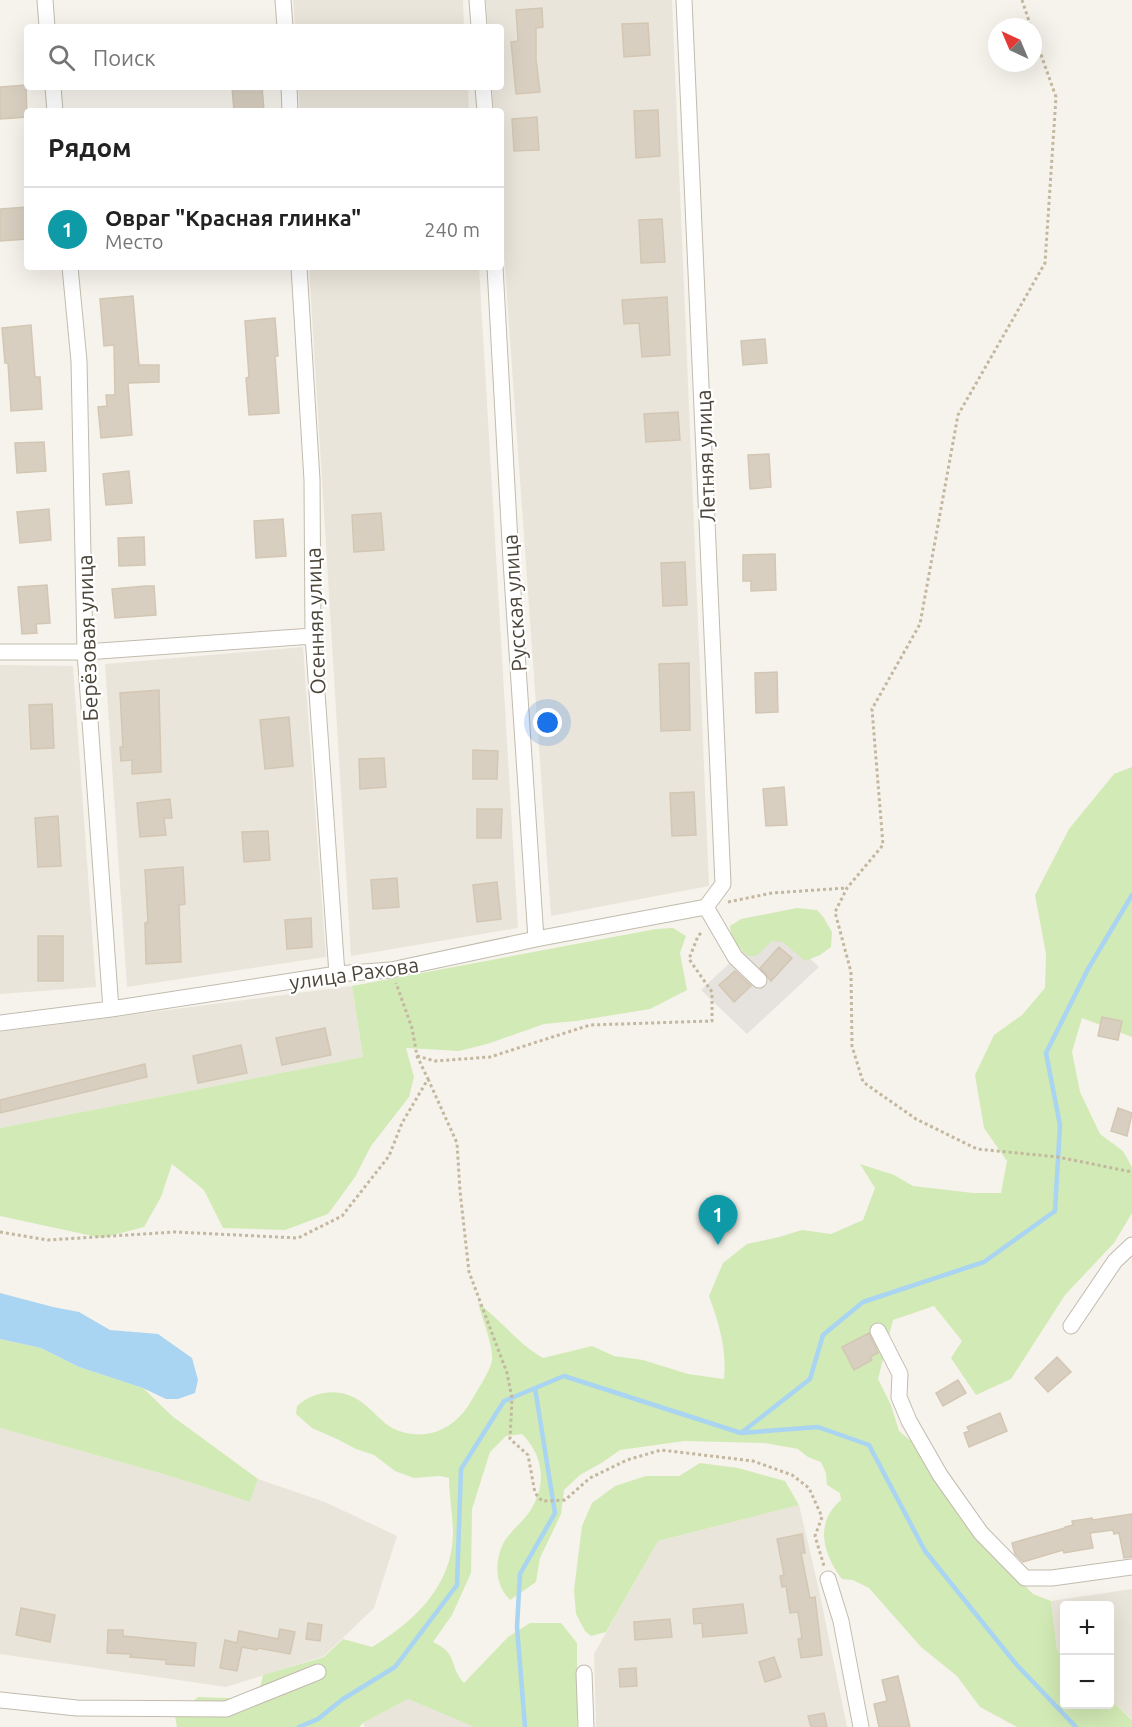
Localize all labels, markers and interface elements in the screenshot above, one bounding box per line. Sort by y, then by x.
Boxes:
north arrow [988,18,1042,72]
search box [24,24,504,90]
icon: search [45,41,78,74]
text: Поиск [93,45,156,70]
text: Рядом [48,133,132,162]
text: Овраг "Красная глинка" [105,205,361,230]
text: 1 [62,218,73,241]
text: 240 m [424,218,480,241]
text: Место [105,230,164,253]
street label: Летняя улица [691,389,719,523]
street label: Русская улица [497,534,531,672]
street label: Осенняя улица [300,547,330,695]
street label: Берёзовая улица [72,554,102,722]
your location [533,708,562,737]
street label: улица Рахова [288,952,420,994]
pin: 1 [698,1196,738,1245]
map controls [1060,1601,1114,1709]
button: + [1060,1601,1114,1655]
button: − [1060,1655,1114,1709]

